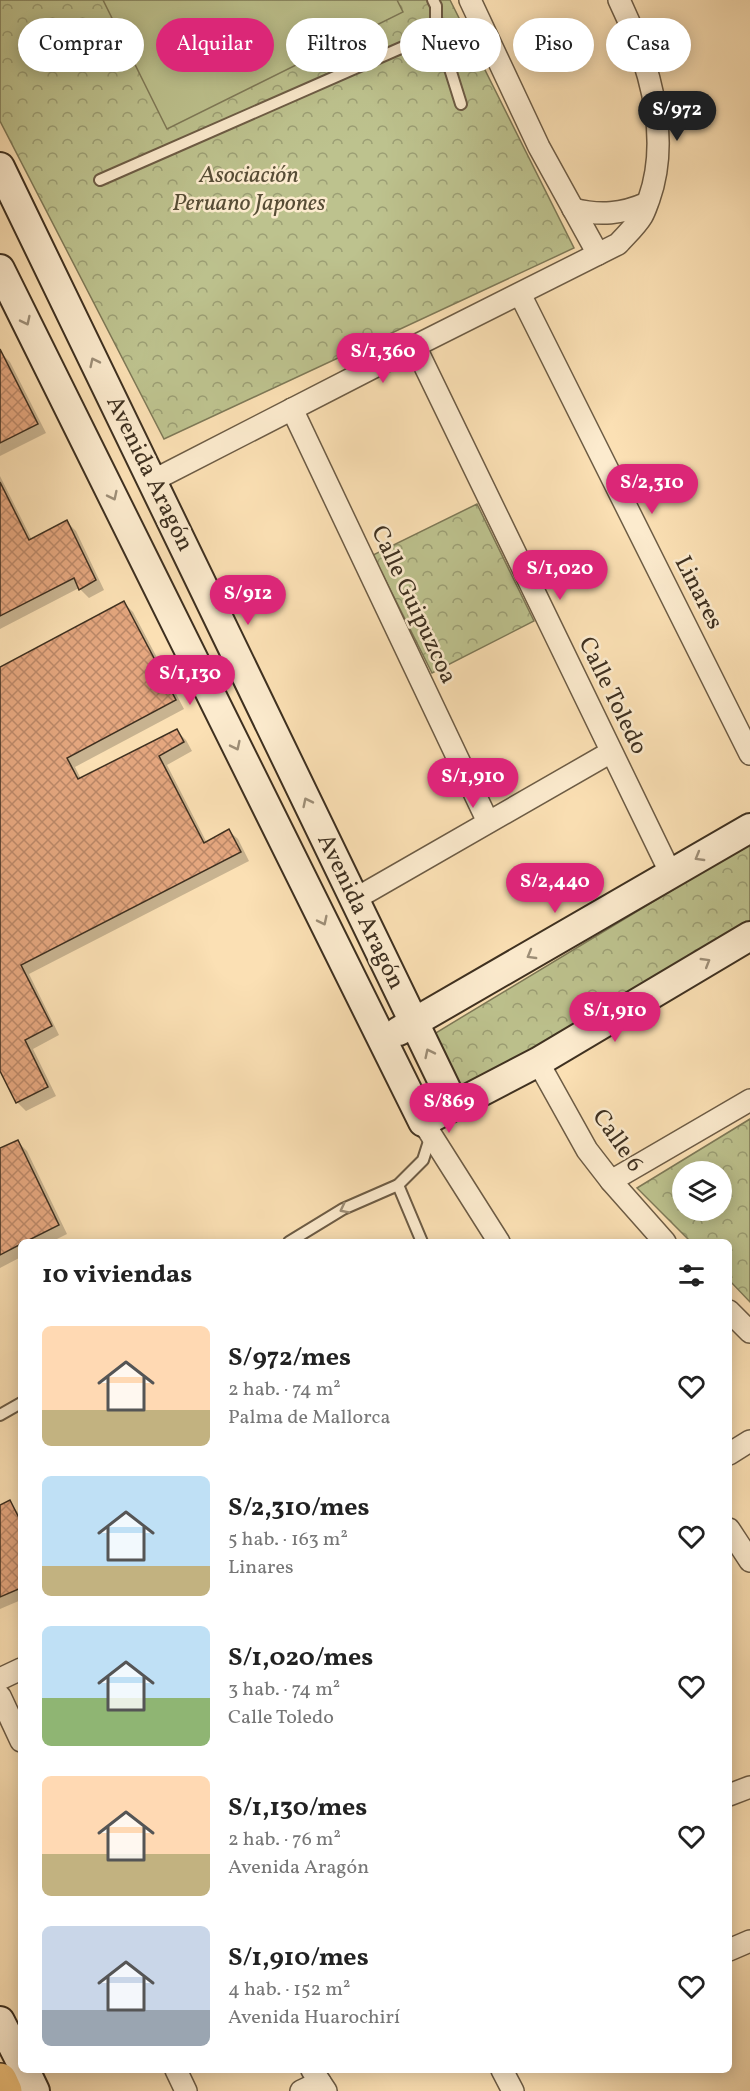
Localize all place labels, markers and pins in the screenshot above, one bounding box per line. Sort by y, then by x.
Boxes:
pin: S/972 [635,91,719,142]
pin: S/1,360 [328,333,438,384]
pin: S/2,310 [597,464,707,515]
pin: S/1,020 [505,550,615,601]
pin: S/912 [206,575,290,626]
pin: S/1,130 [135,655,245,706]
pin: S/1,910 [418,758,528,809]
pin: S/2,440 [500,863,610,914]
pin: S/1,910 [560,992,670,1043]
pin: S/869 [407,1083,491,1134]

